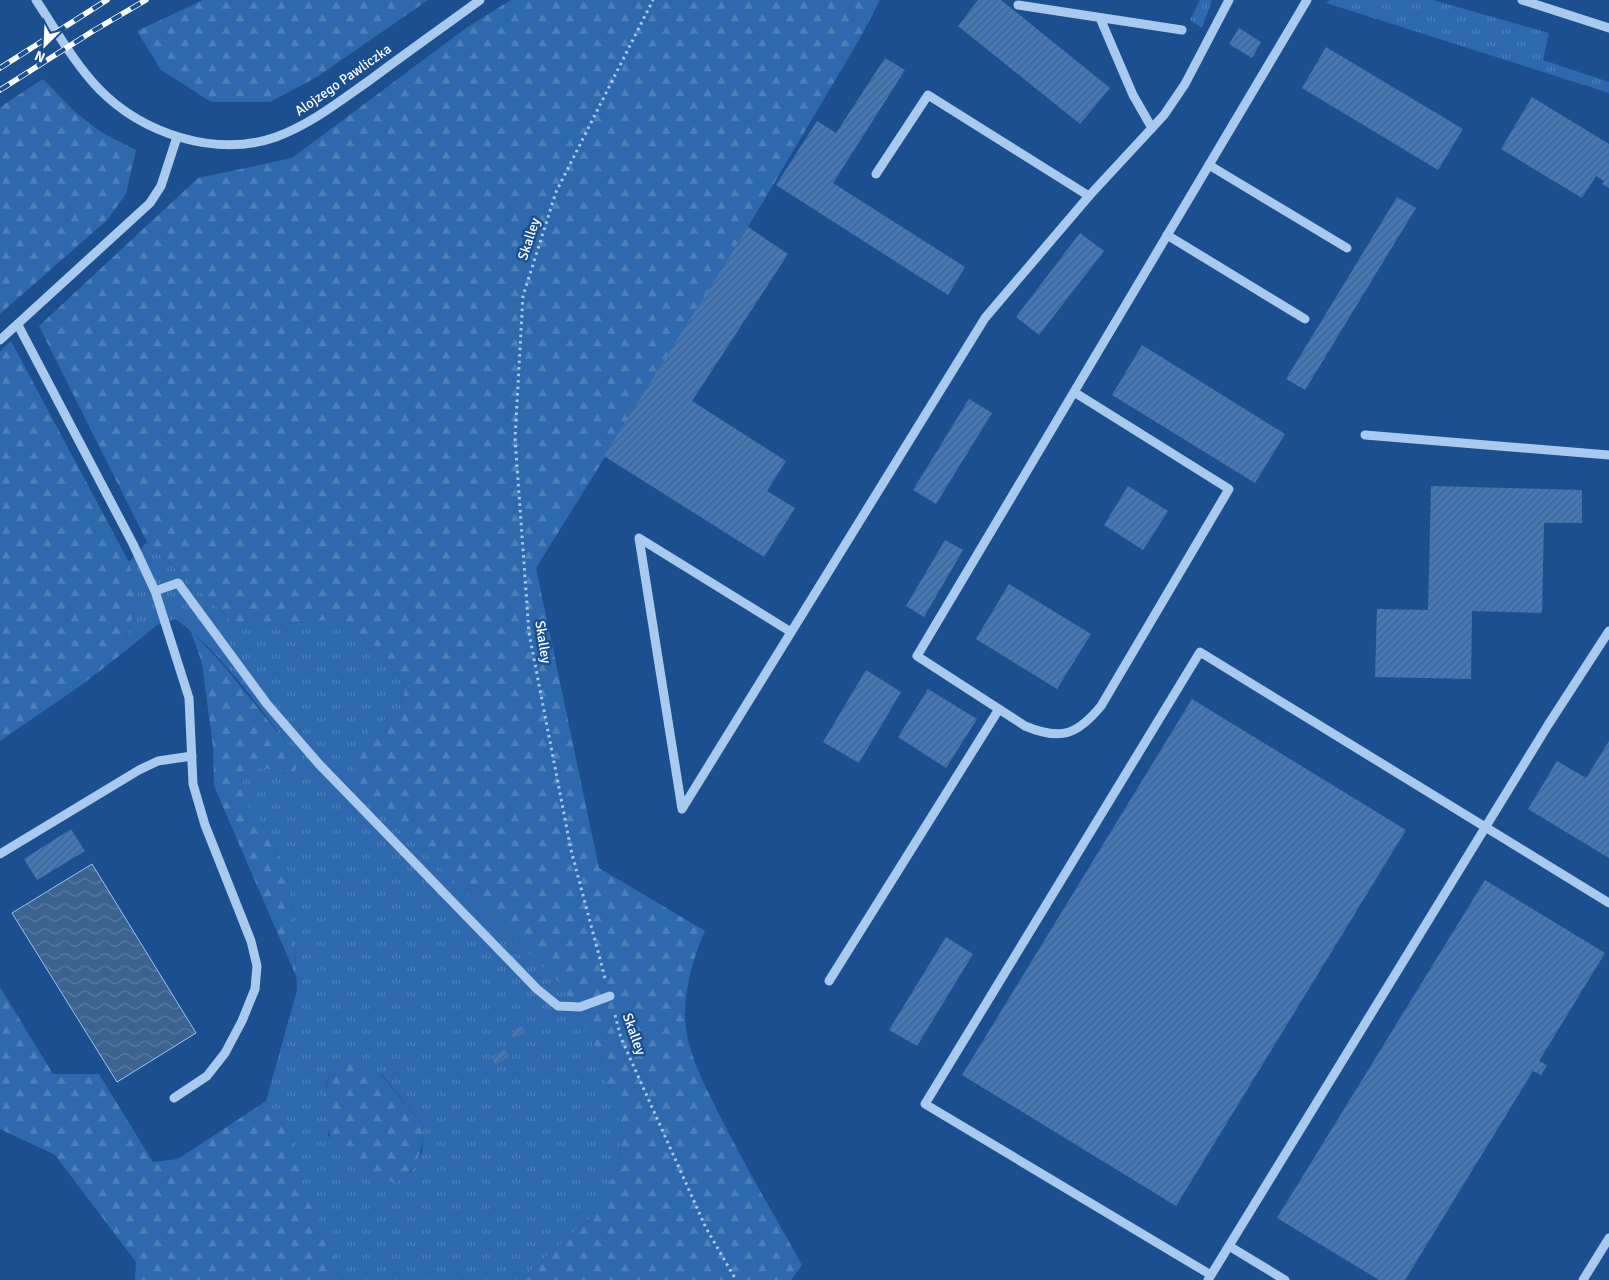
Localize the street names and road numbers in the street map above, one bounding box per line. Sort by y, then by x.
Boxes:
street label: Alojzego Pawliczka [291,40,395,120]
street label: Skalley [514,215,544,262]
street label: Skalley [531,619,555,665]
street label: Skalley [619,1011,650,1058]

